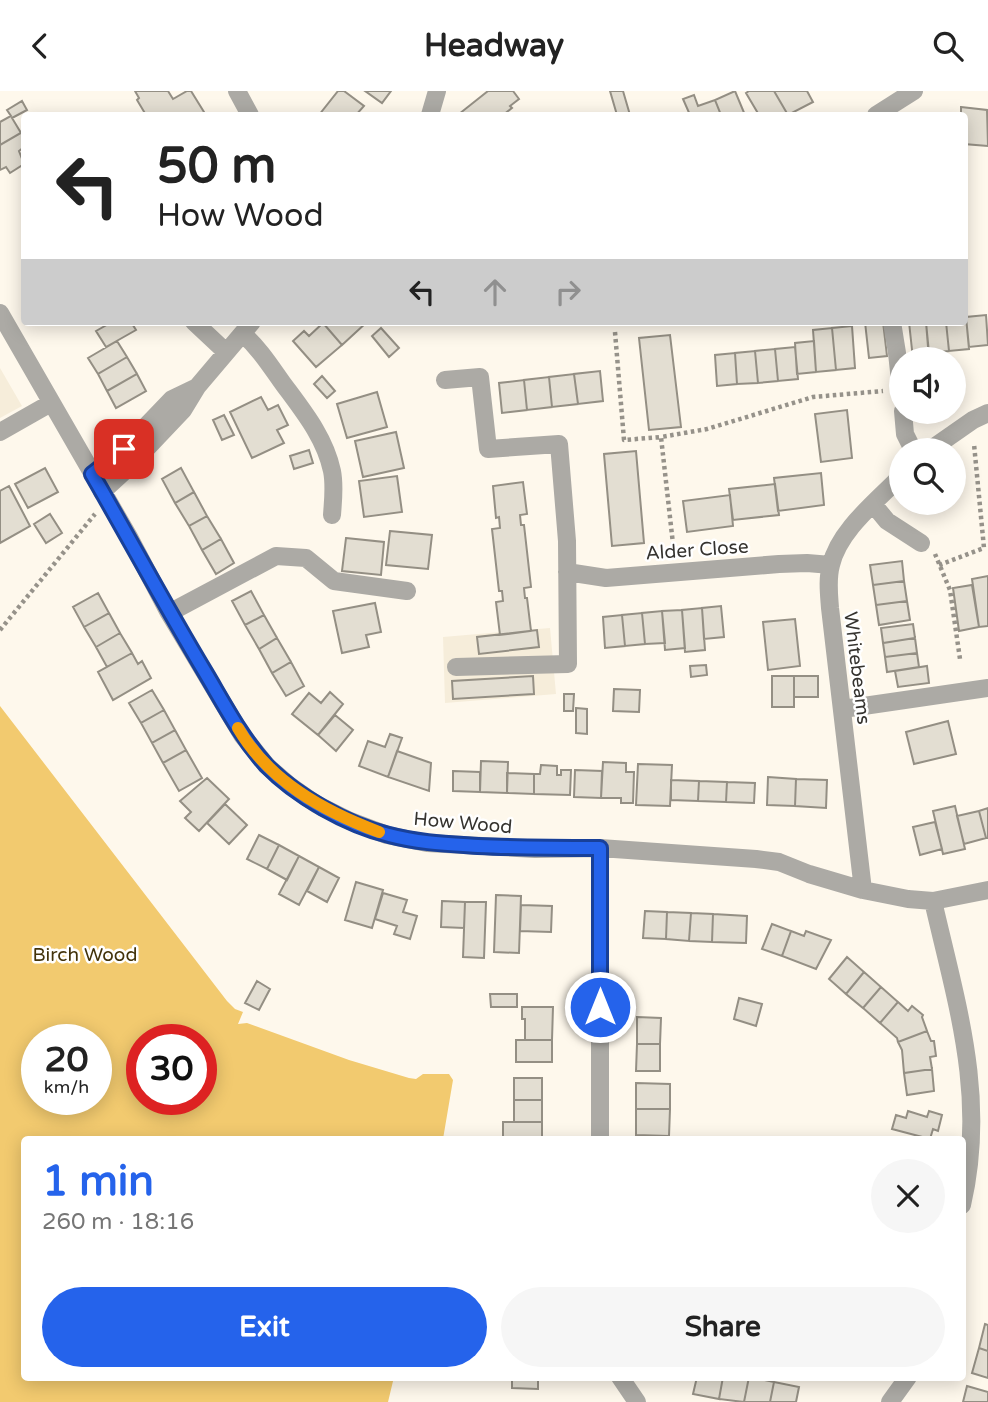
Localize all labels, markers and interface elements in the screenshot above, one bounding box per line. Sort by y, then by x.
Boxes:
icon: back [21,27,59,65]
text: Headway [424,27,564,65]
icon: search [929,27,967,65]
text: 50 m [157,137,276,196]
icon: left [42,140,133,231]
text: How Wood [157,197,324,235]
icon: left [403,273,441,311]
icon: ahead [476,273,514,311]
icon: right [549,273,587,311]
map controls [889,347,966,515]
button: sound [889,347,966,424]
pin [94,419,154,479]
icon: arrive [105,430,143,468]
button: search [889,438,966,515]
street label: Alder Close [645,535,749,565]
street label: Whitebeams [839,611,875,726]
street label: How Wood [413,808,513,838]
park label: Birch Wood [33,944,137,966]
position arrow [563,970,637,1044]
speed limit sign: 30 [126,1024,217,1115]
text: 20 [45,1039,88,1081]
text: km/h [44,1076,89,1098]
text: 1 min [42,1156,154,1207]
button: close [871,1159,945,1233]
text: 260 m · 18:16 [42,1208,194,1236]
button: Exit [42,1287,487,1367]
button: Share [501,1287,945,1367]

